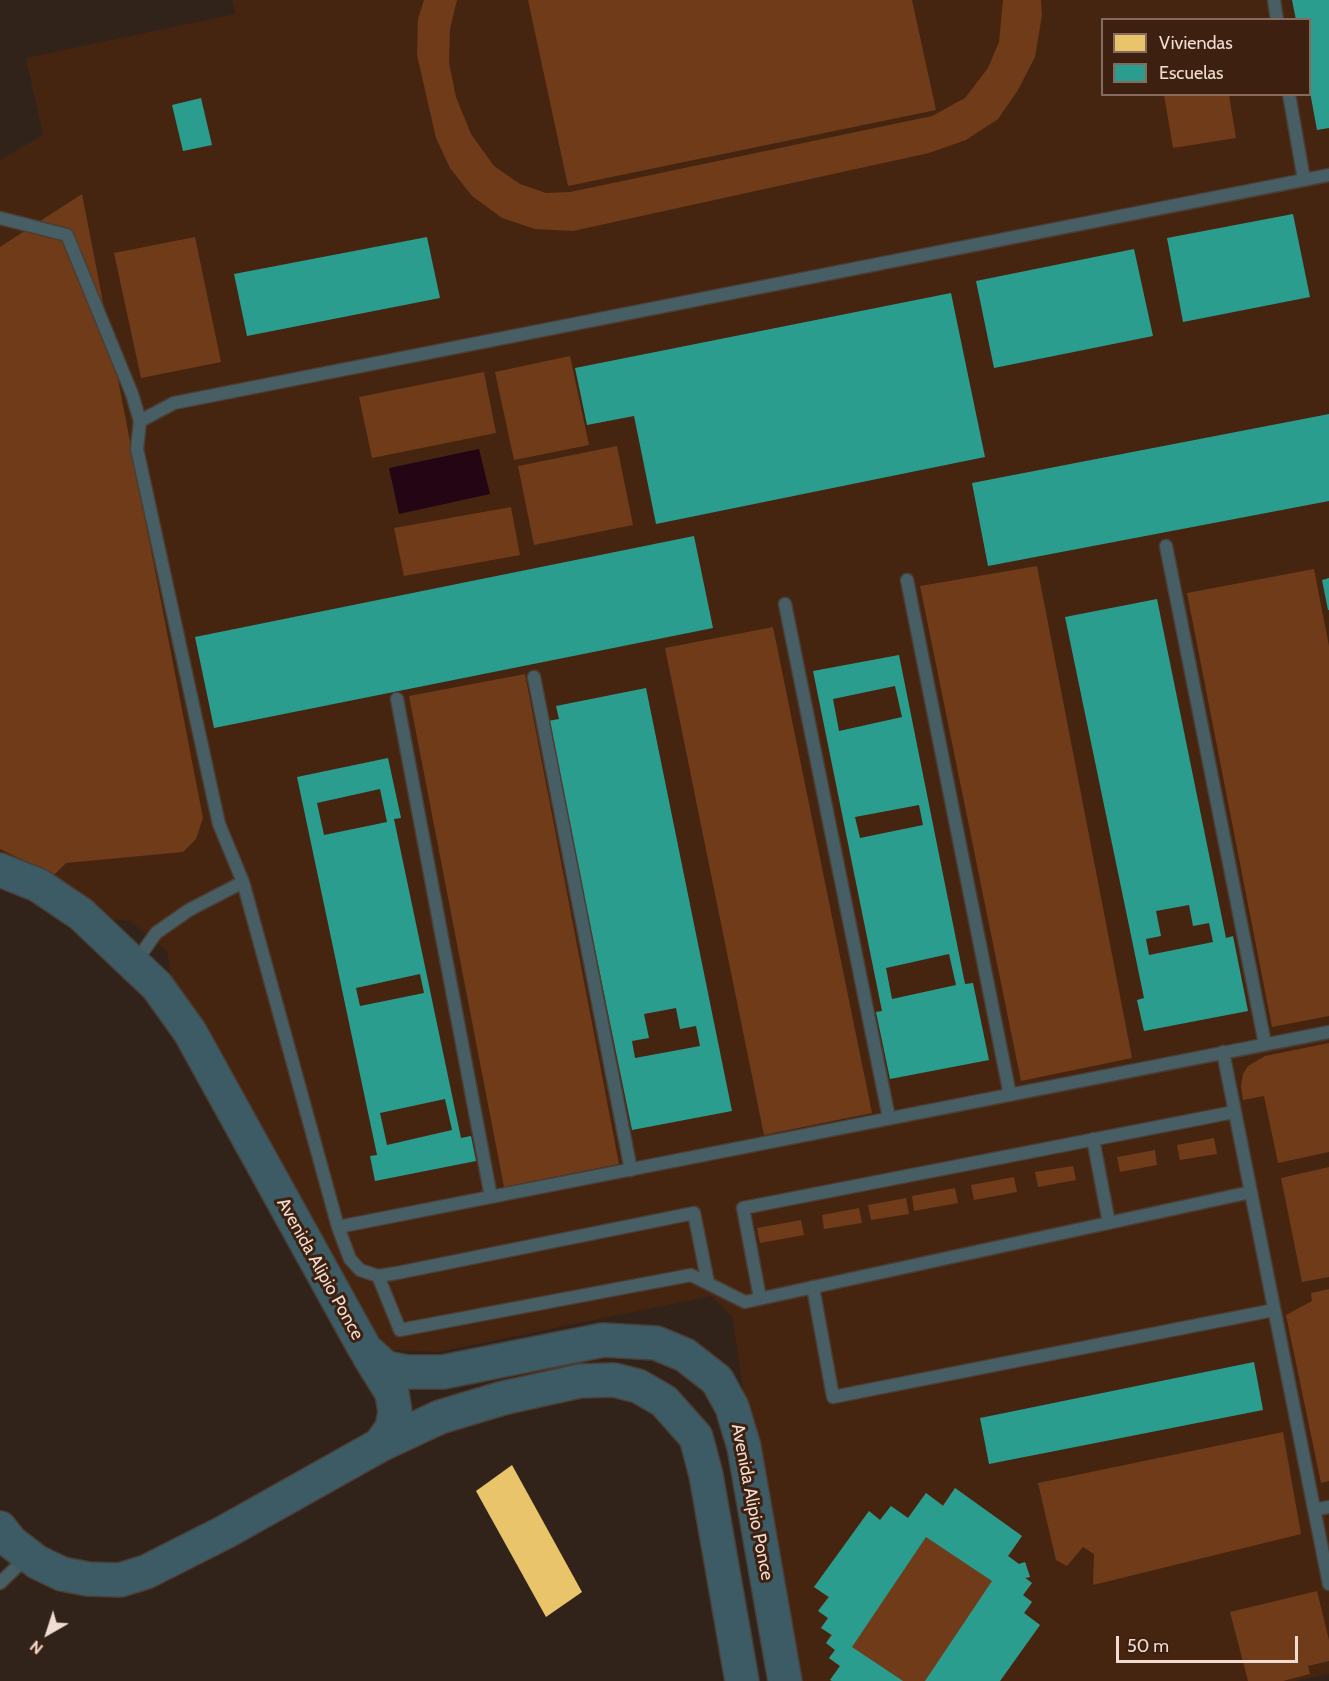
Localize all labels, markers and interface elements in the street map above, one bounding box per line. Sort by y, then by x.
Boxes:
legend [1101,18,1311,96]
text: Viviendas [1159,32,1233,54]
text: Escuelas [1159,62,1224,84]
street label: Avenida Alipio Ponce [272,1194,368,1344]
street label: Avenida Alipio Ponce [726,1422,778,1582]
north arrow [18,1603,78,1663]
scale bar [1119,1624,1300,1662]
text: 50 m [1127,1635,1169,1657]
text: N [26,1636,47,1658]

